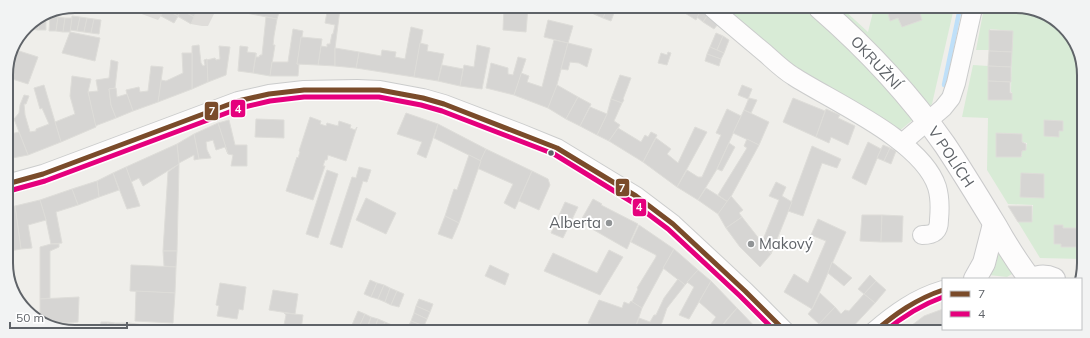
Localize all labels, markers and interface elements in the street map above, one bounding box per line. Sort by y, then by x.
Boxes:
street label: OKRUŽNÍ [847,32,907,94]
line badge: 4 [230,99,246,118]
line badge: 7 [204,101,219,121]
text: 4 [235,102,242,116]
text: 7 [209,104,216,118]
street label: V POLÍCH [924,123,979,191]
unlabelled marker [546,148,556,158]
line badge: 7 [615,178,630,197]
text: 7 [619,181,626,195]
line badge: 4 [632,198,647,217]
text: 4 [636,200,643,214]
place label: Alberta [549,213,601,232]
marker: Alberta [604,218,614,228]
place label: Makový [759,234,813,253]
marker: Makový [746,239,756,249]
legend [942,278,1082,330]
text: 7 [978,286,985,301]
scale bar [10,304,127,330]
text: 4 [978,306,985,321]
text: 50 m [16,310,44,325]

